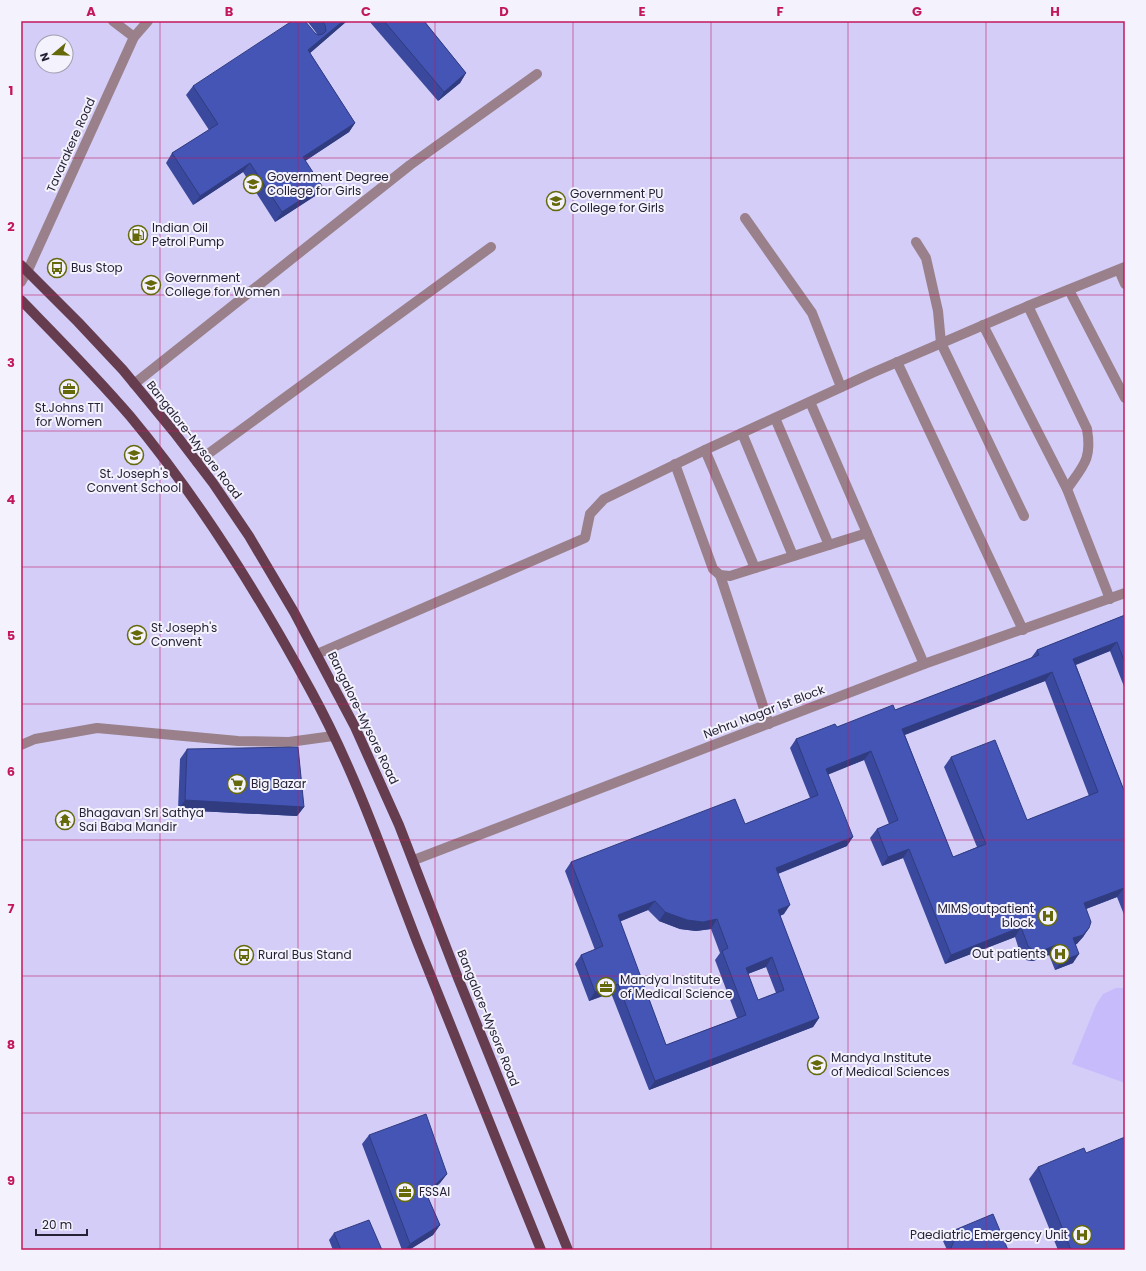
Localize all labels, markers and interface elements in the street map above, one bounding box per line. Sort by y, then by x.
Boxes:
text: A [86,2,96,21]
text: B [225,2,234,21]
text: C [361,2,371,21]
text: D [499,2,509,21]
text: E [638,2,646,21]
text: F [776,2,784,21]
text: G [912,2,922,21]
text: H [1050,2,1060,21]
north arrow [34,34,74,74]
text: N [36,51,53,64]
text: 1 [9,81,13,100]
street label: Tavarakere Road [42,95,99,195]
place label: Government Degree College for Girls [267,168,389,199]
school or university icon: Government Degree College for Girls [242,173,264,195]
place label: Government PU College for Girls [570,185,664,216]
school or university icon: Government PU College for Girls [545,190,567,212]
text: 2 [7,217,15,236]
place label: Indian Oil Petrol Pump [152,219,224,250]
fuel station icon: Indian Oil Petrol Pump [127,224,149,246]
bus stop icon: Bus Stop [46,257,68,279]
place label: Bus Stop [71,259,123,276]
place label: Government College for Women [165,269,280,300]
school or university icon: Government College for Women [140,274,162,296]
text: 3 [7,353,15,372]
street label: Bangalore-Mysore Road [143,377,246,502]
office icon: St.Johns TTI for Women [58,378,80,400]
place label: St.Johns TTI for Women [35,399,103,430]
school or university icon: St. Joseph's Convent School [123,444,145,466]
place label: St. Joseph's Convent School [87,465,181,496]
text: 4 [7,490,16,509]
place label: St Joseph's Convent [151,619,217,650]
school or university icon: St Joseph's Convent [126,624,148,646]
text: 5 [7,626,15,645]
street label: Bangalore-Mysore Road [324,648,403,787]
street label: Nehru Nagar 1st Block [701,680,828,742]
text: 6 [7,762,15,781]
supermarket icon: Big Bazar [226,773,248,795]
place label: Big Bazar [251,775,307,792]
place label: Bhagavan Sri Sathya Sai Baba Mandir [79,804,204,835]
temple icon: Bhagavan Sri Sathya Sai Baba Mandir [54,809,76,831]
text: 7 [8,899,15,918]
place label: MIMS outpatient block [937,900,1035,931]
hospital icon: MIMS outpatient block [1037,905,1059,927]
hospital icon: Out patients [1049,943,1071,965]
bus stop icon: Rural Bus Stand [233,944,255,966]
place label: Out patients [972,945,1046,962]
place label: Rural Bus Stand [258,946,352,963]
street label: Bangalore-Mysore Road [453,947,524,1089]
place label: Mandya Institute of Medical Science [620,971,732,1002]
office icon: Mandya Institute of Medical Science [595,976,617,998]
text: 8 [7,1035,15,1054]
place label: Mandya Institute of Medical Sciences [831,1049,950,1080]
school or university icon: Mandya Institute of Medical Sciences [806,1054,828,1076]
text: 9 [7,1171,15,1190]
office icon: FSSAI [394,1181,416,1203]
place label: FSSAI [419,1183,450,1200]
scale bar [36,1211,87,1237]
text: 20 m [42,1216,72,1233]
hospital icon: Paediatric Emergency Unit [1071,1224,1093,1246]
place label: Paediatric Emergency Unit [910,1226,1068,1243]

